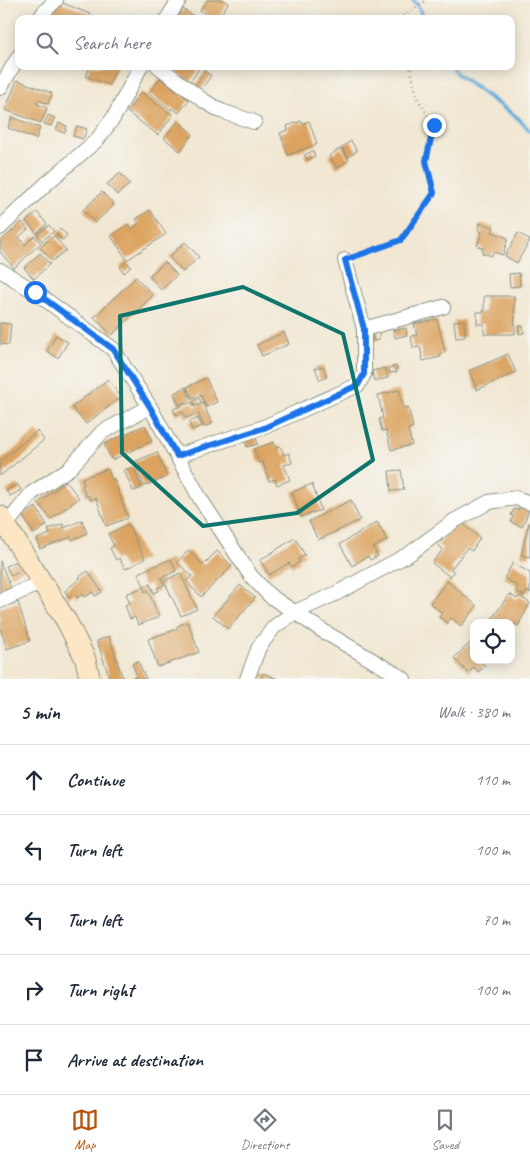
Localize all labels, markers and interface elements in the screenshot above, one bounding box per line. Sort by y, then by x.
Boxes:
search box [15,15,515,70]
icon: search [33,29,61,57]
text: Search here [73,31,150,55]
route end [423,114,446,137]
route start [24,281,47,304]
map controls [470,619,515,664]
button: locate [470,619,515,664]
text: 5 min [20,699,60,725]
text: Walk · 380 m [438,702,510,722]
icon: ahead [20,766,48,794]
text: Continue [67,768,124,792]
text: 110 m [476,770,510,790]
icon: left [20,836,48,864]
text: Turn left [67,838,122,862]
text: 100 m [476,840,510,860]
icon: left [20,906,48,934]
text: Turn left [67,908,122,932]
text: 70 m [483,910,510,930]
icon: right [20,976,48,1004]
text: Turn right [67,978,134,1002]
text: 100 m [476,980,510,1000]
icon: arrive [20,1046,48,1074]
text: Arrive at destination [67,1048,203,1072]
tab: Map [71,1106,99,1153]
tab: Directions [241,1106,289,1153]
tab: Saved [431,1106,459,1153]

